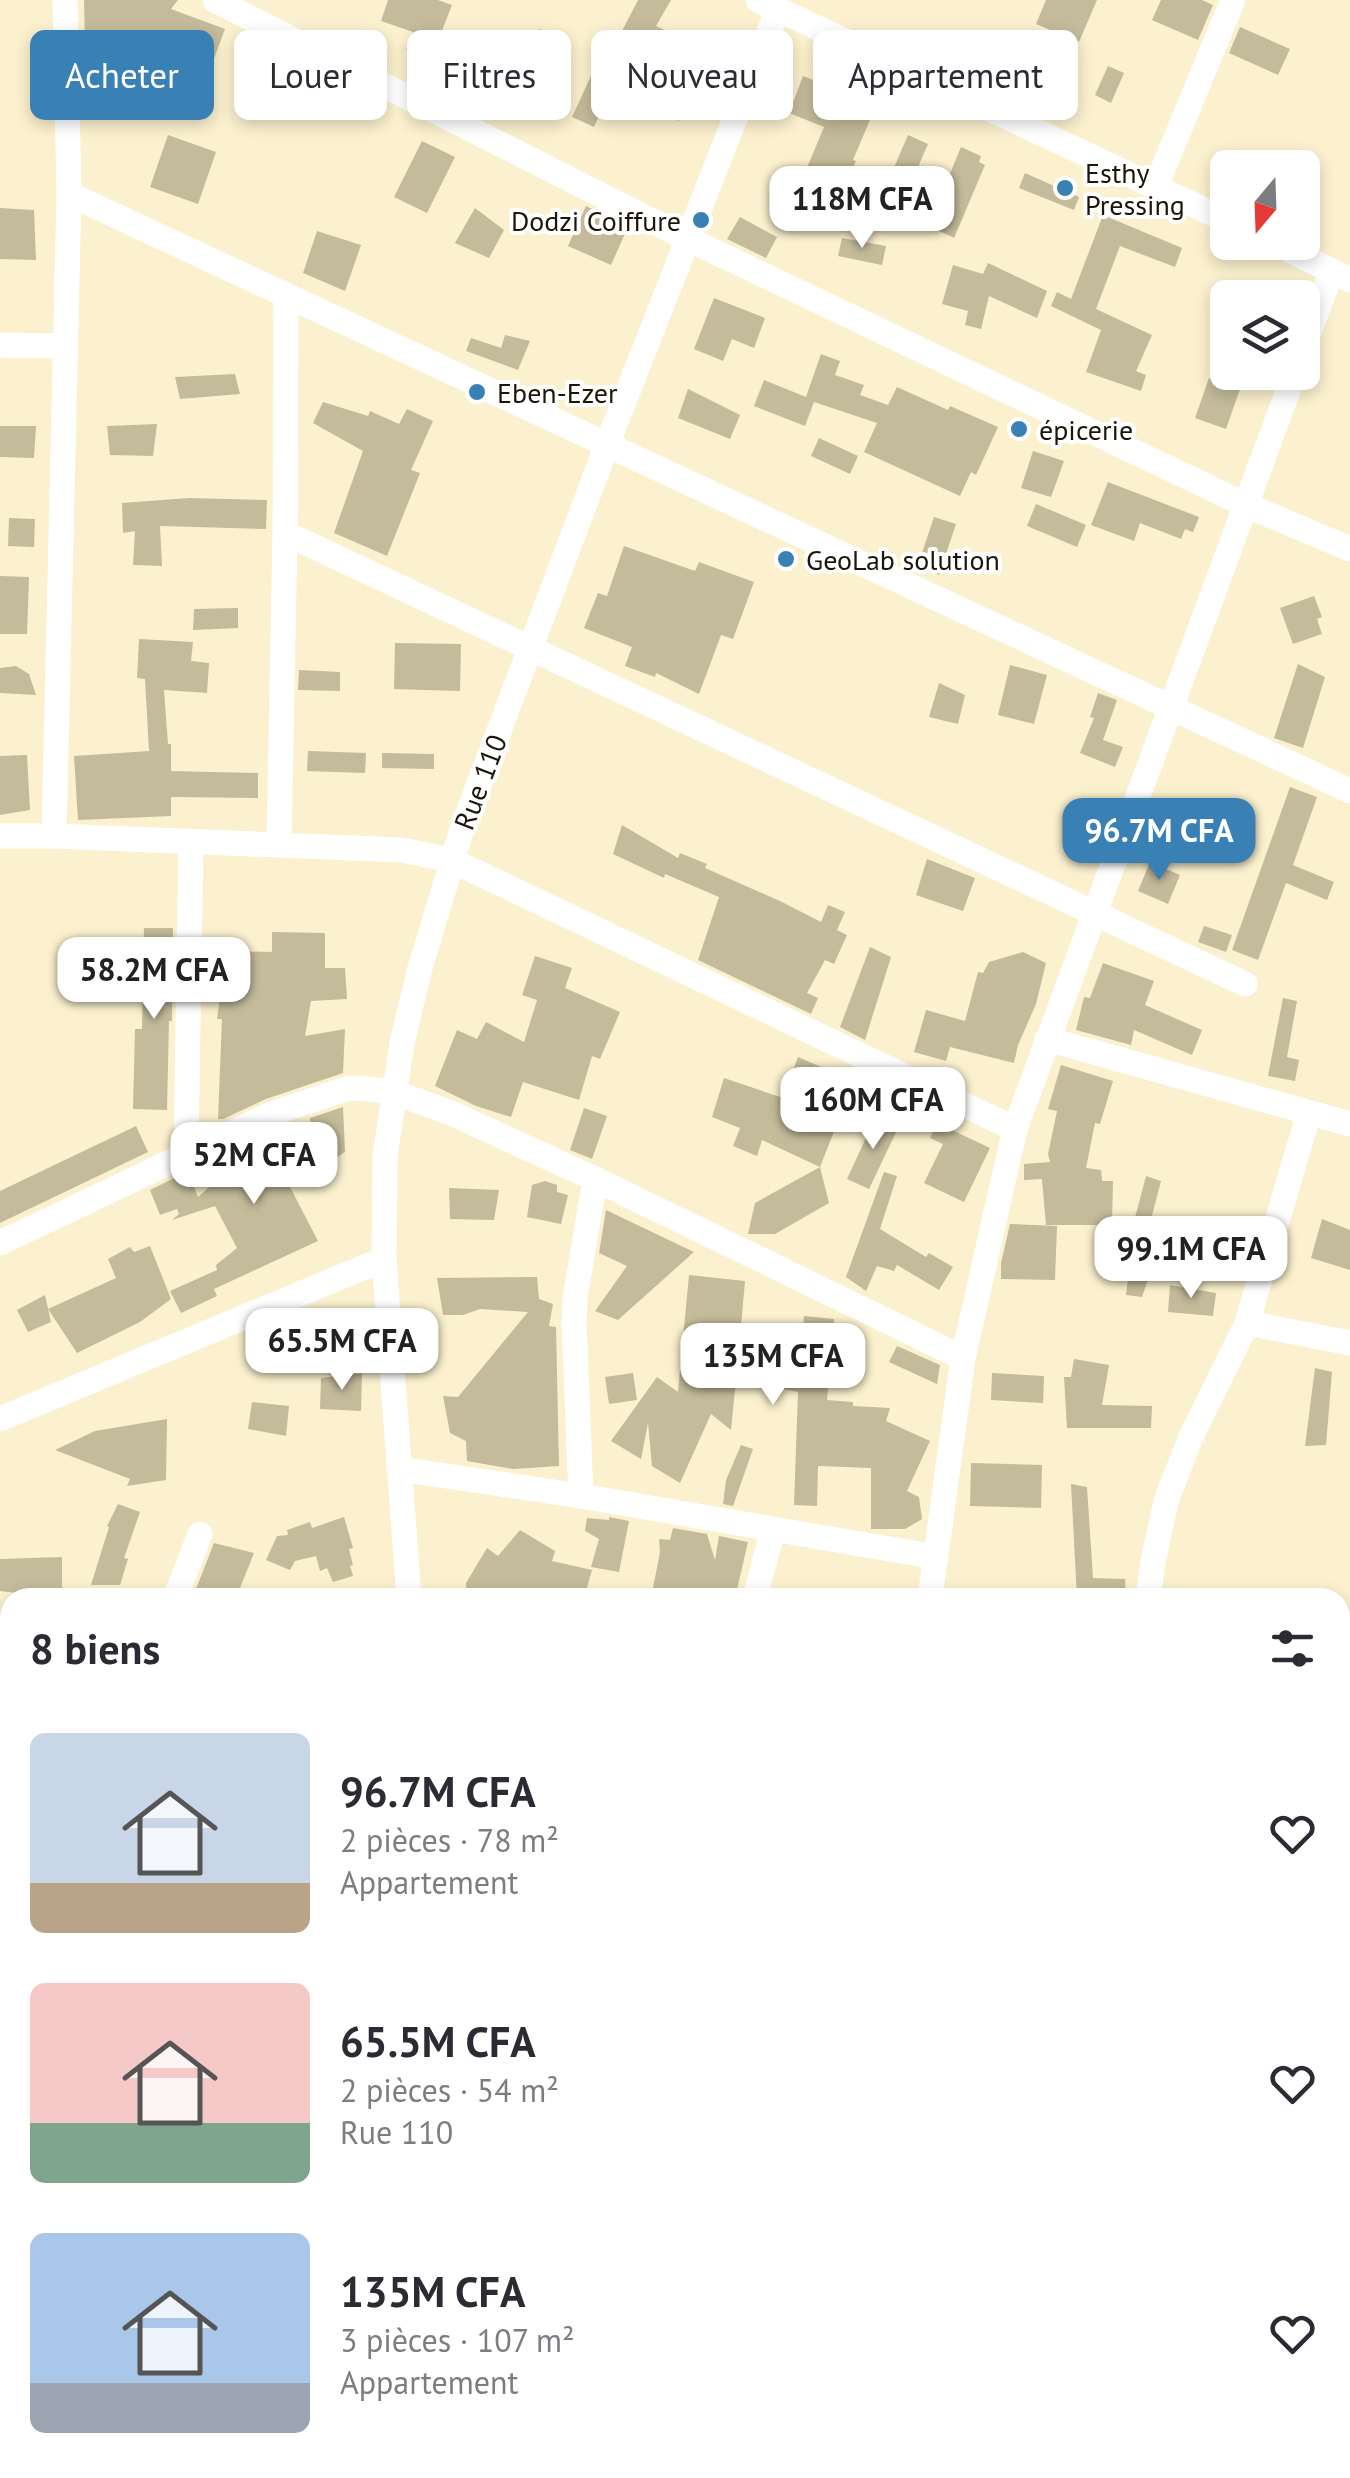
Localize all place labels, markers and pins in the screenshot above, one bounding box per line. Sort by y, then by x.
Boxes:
place label: Esthy Pressing [1085,154,1185,223]
pin: 118M CFA [759,166,965,251]
marker: Esthy Pressing [1054,177,1076,199]
place label: Dodzi Coiffure [511,202,681,239]
marker: Dodzi Coiffure [690,209,712,231]
place label: Eben-Ezer [497,374,618,411]
marker: Eben-Ezer [466,381,488,403]
place label: épicerie [1039,411,1133,448]
marker: épicerie [1008,418,1030,440]
place label: GeoLab solution [806,541,1000,578]
marker: GeoLab solution [775,548,797,570]
pin: 96.7M CFA [1045,798,1273,883]
pin: 58.2M CFA [40,937,268,1022]
pin: 160M CFA [770,1067,976,1152]
pin: 52M CFA [162,1122,346,1207]
pin: 99.1M CFA [1077,1216,1305,1301]
pin: 65.5M CFA [228,1308,456,1393]
pin: 135M CFA [670,1323,876,1408]

